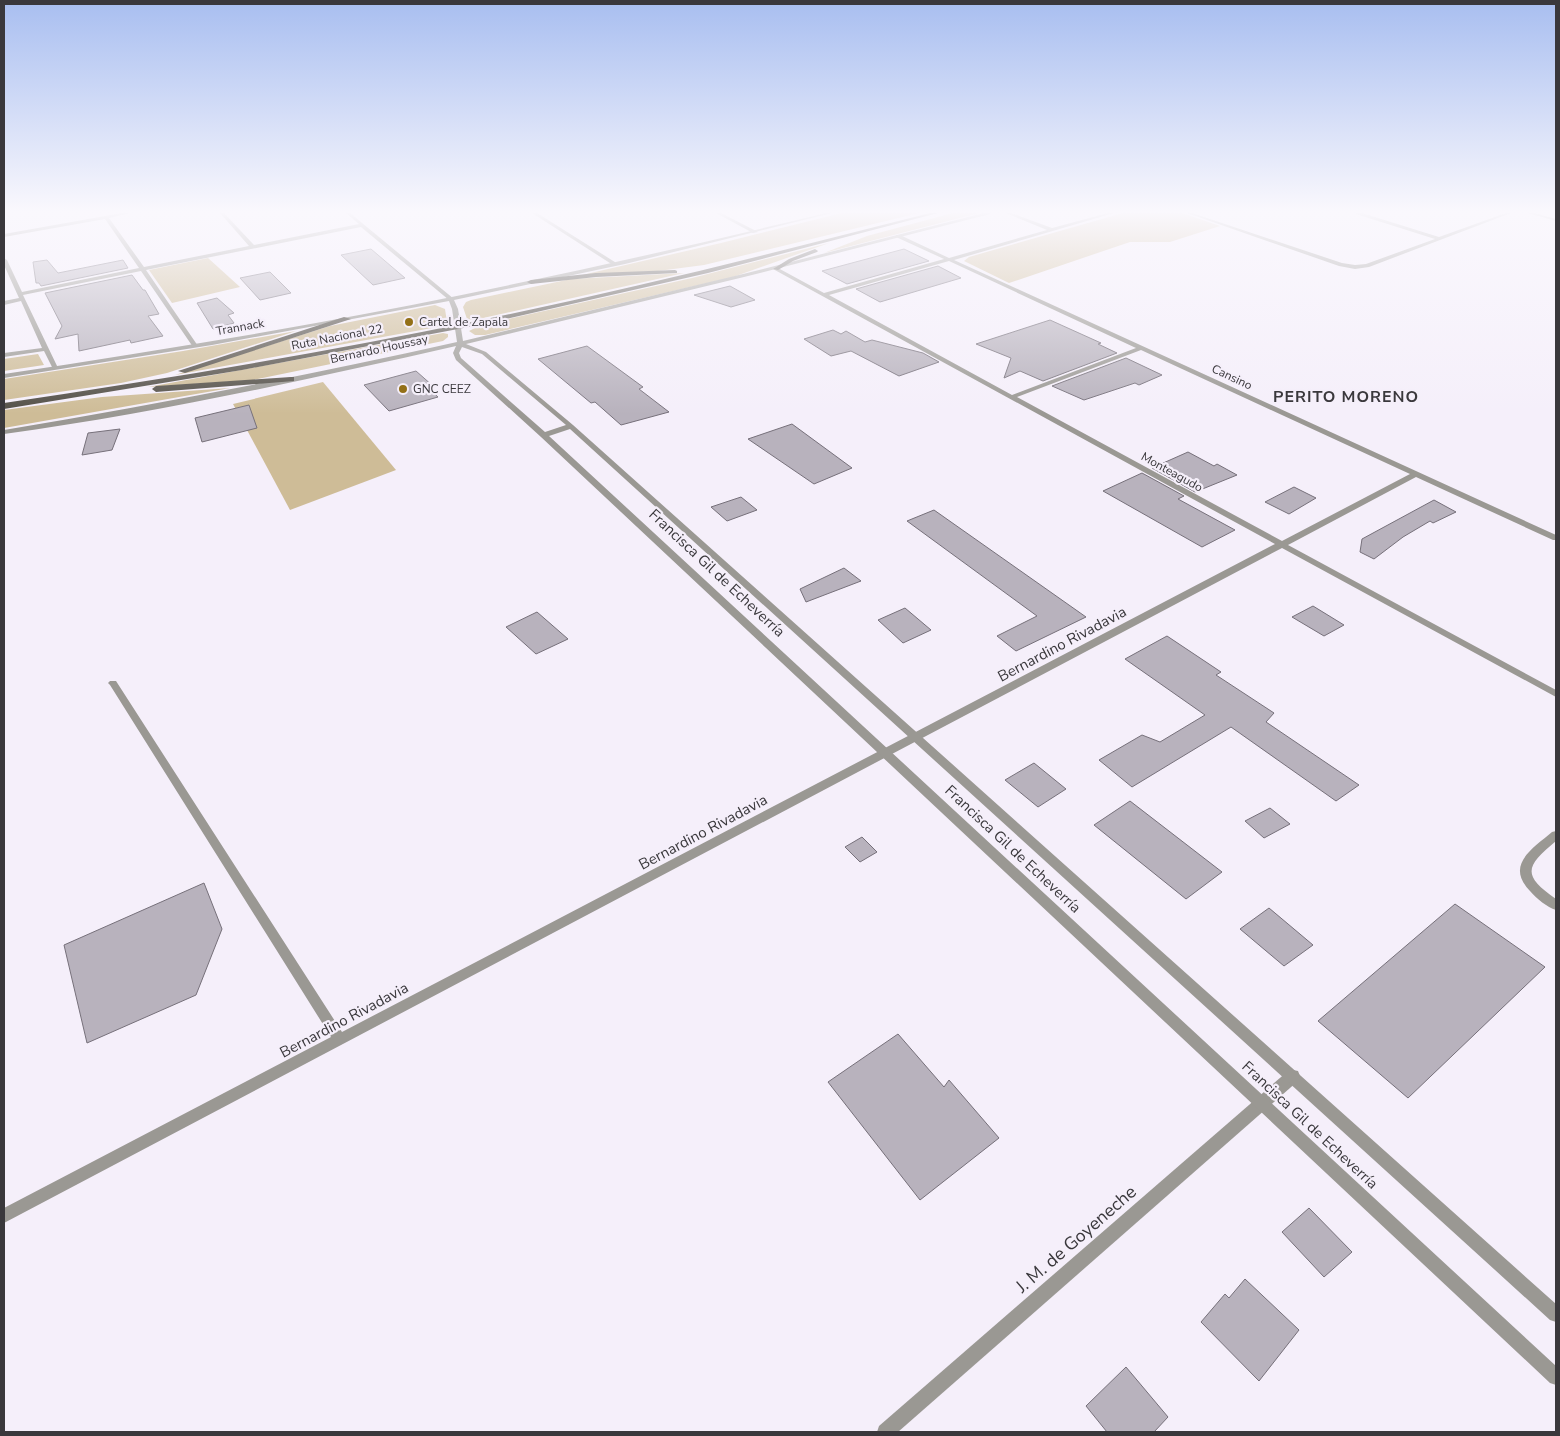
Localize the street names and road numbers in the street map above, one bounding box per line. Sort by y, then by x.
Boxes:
street label: Trannack [215,315,266,339]
street label: Ruta Nacional 22 [290,320,384,354]
street label: Bernardo Houssay [329,331,430,367]
street label: Cansino [1209,361,1255,393]
street label: Monteagudo [1138,449,1206,496]
street label: Francisca Gil de Echeverría [645,505,789,641]
street label: Bernardino Rivadavia [994,602,1130,686]
street label: Francisca Gil de Echeverría [941,781,1085,917]
street label: Bernardino Rivadavia [635,790,771,874]
street label: Bernardino Rivadavia [276,978,412,1062]
street label: Francisca Gil de Echeverría [1238,1057,1382,1193]
street label: J. M. de Goyeneche [1010,1180,1141,1299]

